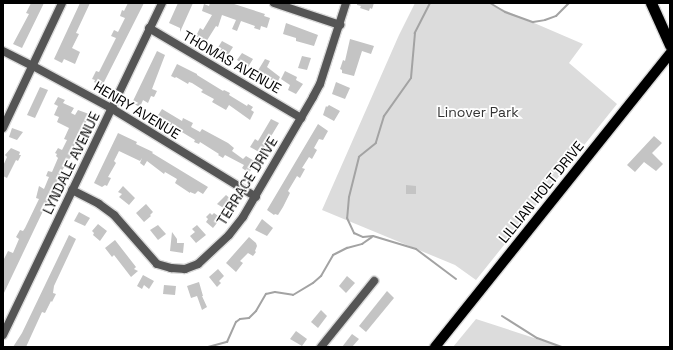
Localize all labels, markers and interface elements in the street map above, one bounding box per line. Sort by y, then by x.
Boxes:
street label: THOMAS AVENUE [180,27,284,97]
street label: HENRY AVENUE [91,77,183,143]
park label: Linover Park [437,104,519,120]
street label: LYNDALE AVENUE [39,109,103,217]
street label: TERRACE DRIVE [213,134,281,228]
street label: LILLIAN HOLT DRIVE [495,138,587,246]

